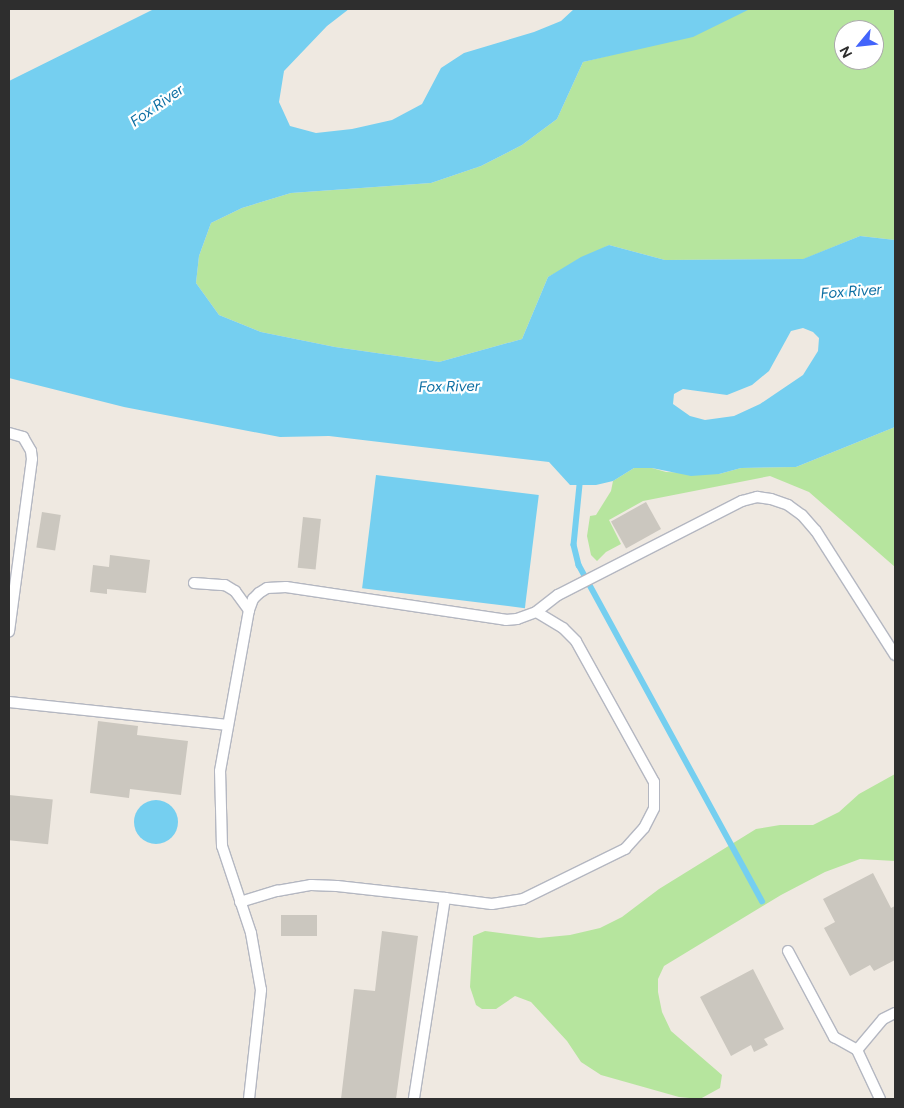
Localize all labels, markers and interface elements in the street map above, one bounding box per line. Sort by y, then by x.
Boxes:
north arrow [834,20,884,70]
text: N [836,43,856,61]
water label: Fox River [127,81,187,131]
water label: Fox River [820,281,882,303]
water label: Fox River [418,377,480,397]

